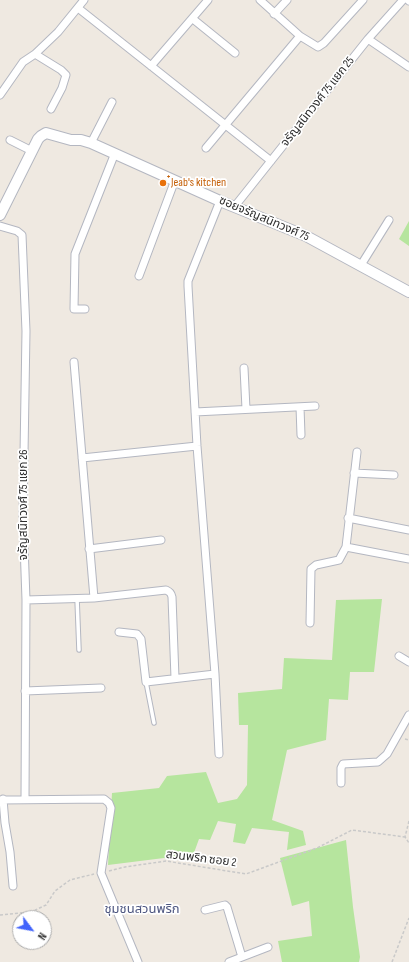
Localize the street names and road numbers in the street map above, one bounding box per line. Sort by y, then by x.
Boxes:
street label: จรัญสนิทวงศ์ 75 แยก 25 [278,54,358,150]
street label: ซอยจรัญสนิทวงศ์ 75 [217,193,311,245]
street label: จรัญสนิทวงศ์ 75 แยก 26 [17,450,31,560]
street label: สวนพริก ซอย 2 [165,848,237,870]

